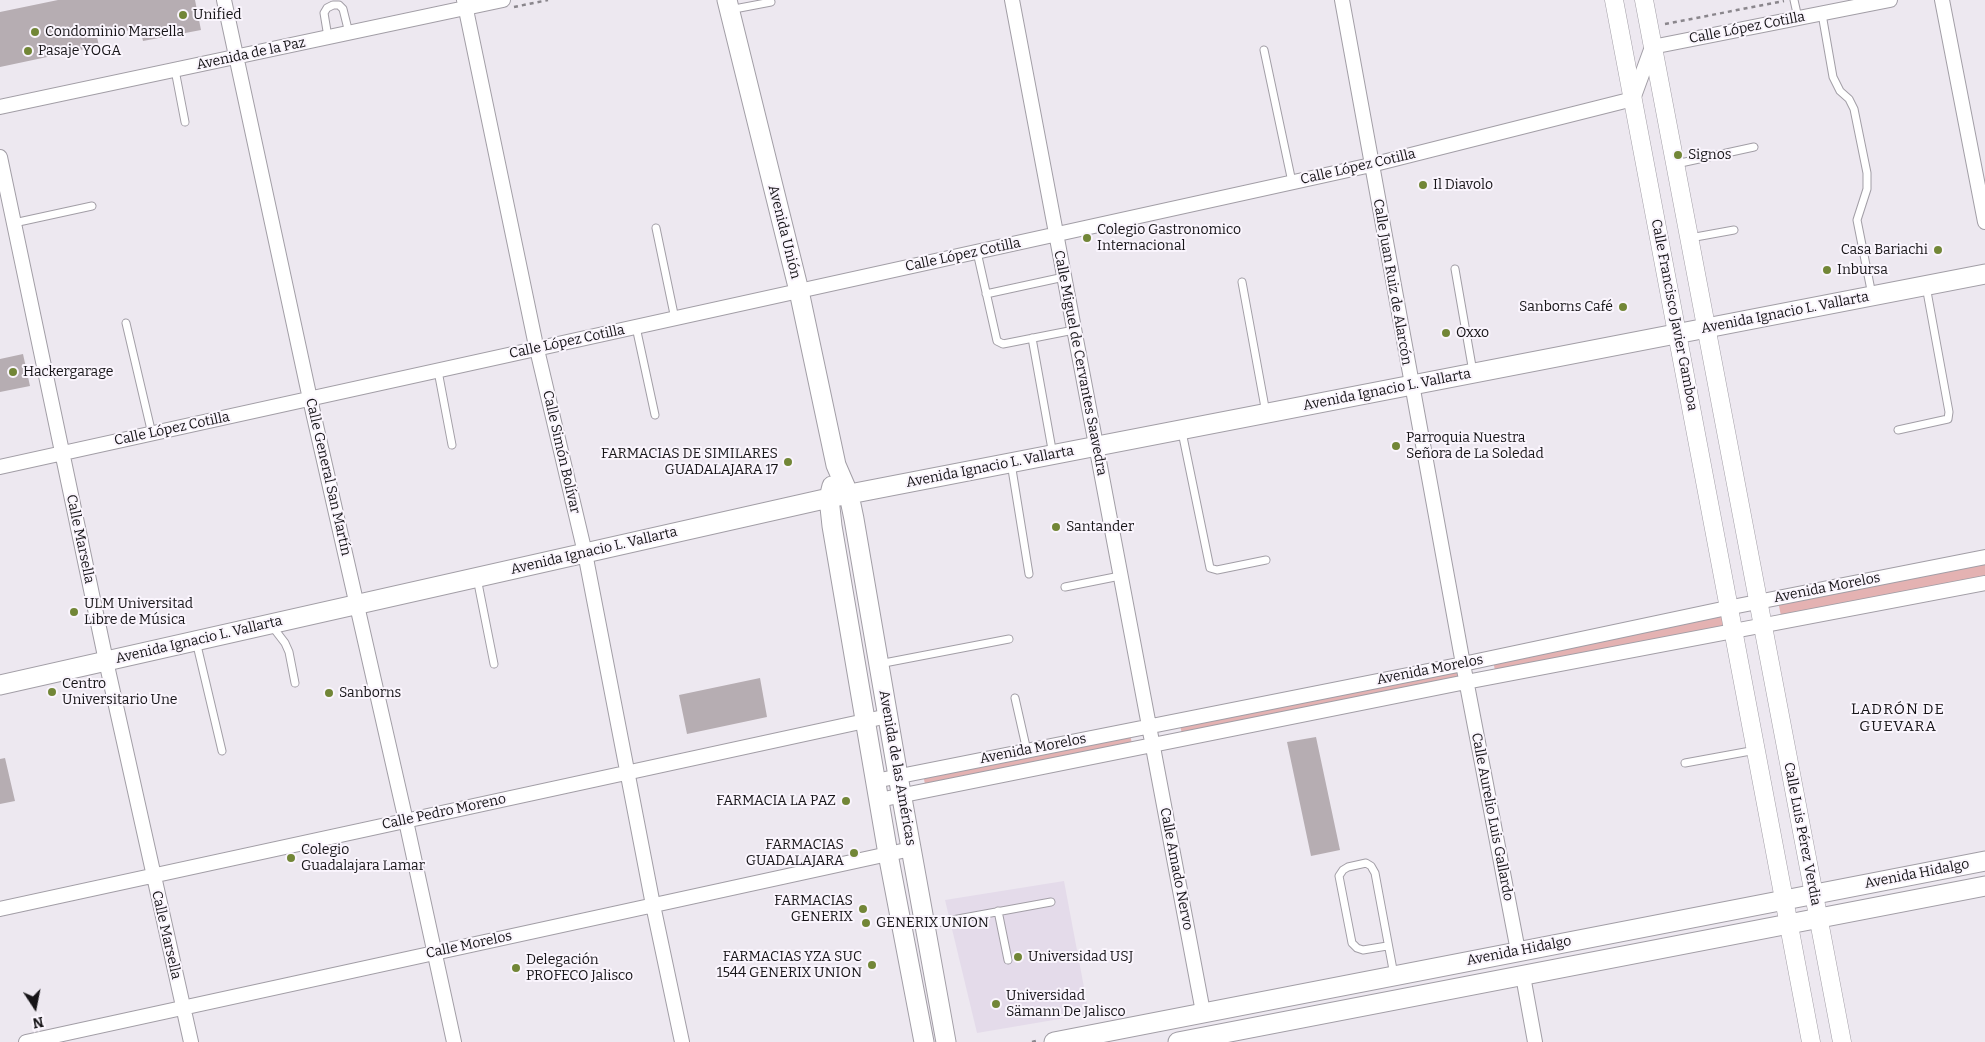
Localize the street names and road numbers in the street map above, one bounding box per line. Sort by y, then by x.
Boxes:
street label: Calle López Cotilla [1688,9,1806,47]
street label: Avenida de la Paz [195,34,307,74]
street label: Calle López Cotilla [1299,146,1417,188]
street label: Avenida Unión [764,183,804,281]
street label: Calle Juan Ruiz de Alarcón [1369,198,1415,366]
street label: Calle Francisco Javier Gamboa [1647,218,1701,412]
street label: Calle López Cotilla [904,235,1022,275]
street label: Calle Miguel de Cervantes Saavedra [1050,249,1110,477]
street label: Avenida Ignacio L. Vallarta [1700,288,1870,338]
street label: Calle López Cotilla [508,322,626,362]
street label: Avenida Ignacio L. Vallarta [1302,365,1472,415]
street label: Calle Simón Bolívar [539,389,583,515]
street label: Calle General San Martín [302,397,354,557]
street label: Calle López Cotilla [113,409,231,449]
street label: Avenida Ignacio L. Vallarta [905,442,1075,492]
street label: Calle Marsella [62,493,98,585]
street label: Avenida Ignacio L. Vallarta [509,524,679,578]
street label: Avenida Morelos [1772,569,1882,607]
street label: Avenida Ignacio L. Vallarta [114,613,284,667]
street label: Avenida Morelos [1375,651,1485,689]
street label: Avenida de las Américas [875,689,919,847]
street label: Avenida Morelos [978,730,1088,768]
street label: Calle Aurelio Luis Gallardo [1467,731,1517,903]
street label: Calle Luis Pérez Verdia [1780,761,1824,907]
street label: Calle Pedro Moreno [380,791,508,833]
street label: Calle Amado Nervo [1156,806,1196,932]
street label: Avenida Hidalgo [1863,856,1971,892]
street label: Calle Marsella [148,889,184,981]
street label: Calle Morelos [424,928,514,962]
street label: Avenida Hidalgo [1465,933,1573,969]

